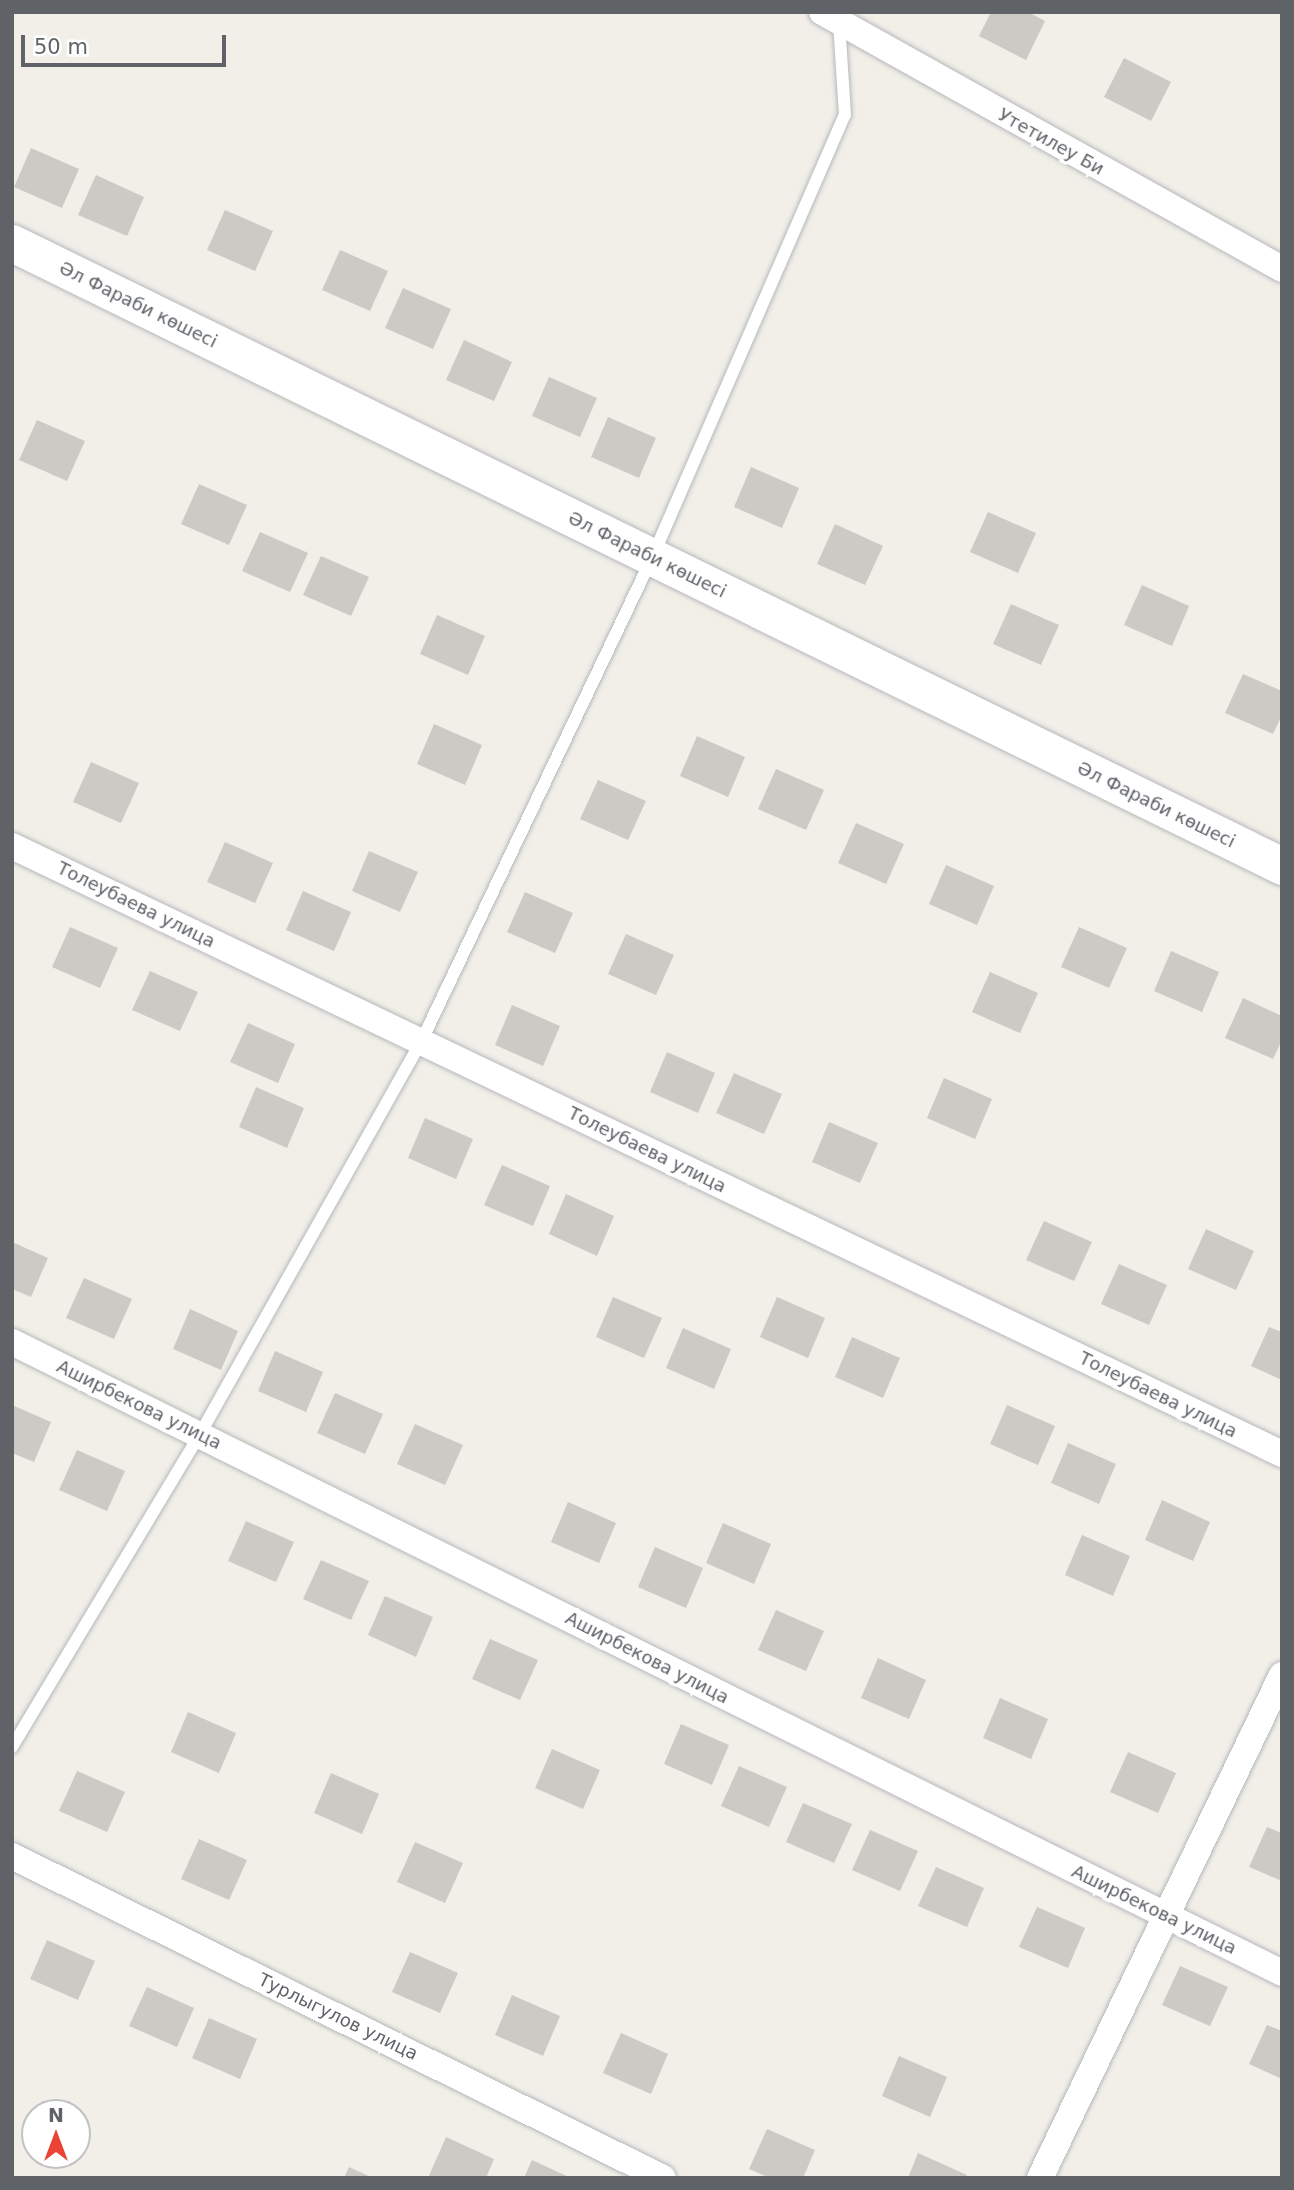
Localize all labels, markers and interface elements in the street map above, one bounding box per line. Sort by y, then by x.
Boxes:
scale bar [24,21,229,65]
text: 50 m [34,35,88,59]
street label: Утетилеу Би [994,104,1108,180]
street label: Әл Фараби көшесі [55,257,221,353]
street label: Әл Фараби көшесі [564,507,730,603]
street label: Әл Фараби көшесі [1073,757,1239,853]
street label: Толеубаева улица [54,857,218,953]
street label: Толеубаева улица [565,1102,729,1198]
street label: Толеубаева улица [1076,1347,1240,1443]
street label: Аширбекова улица [53,1356,225,1454]
street label: Аширбекова улица [562,1607,732,1709]
street label: Аширбекова улица [1068,1861,1240,1959]
street label: Турлыгулов улица [255,1969,421,2065]
north arrow [21,2099,91,2169]
text: N [48,2104,64,2126]

